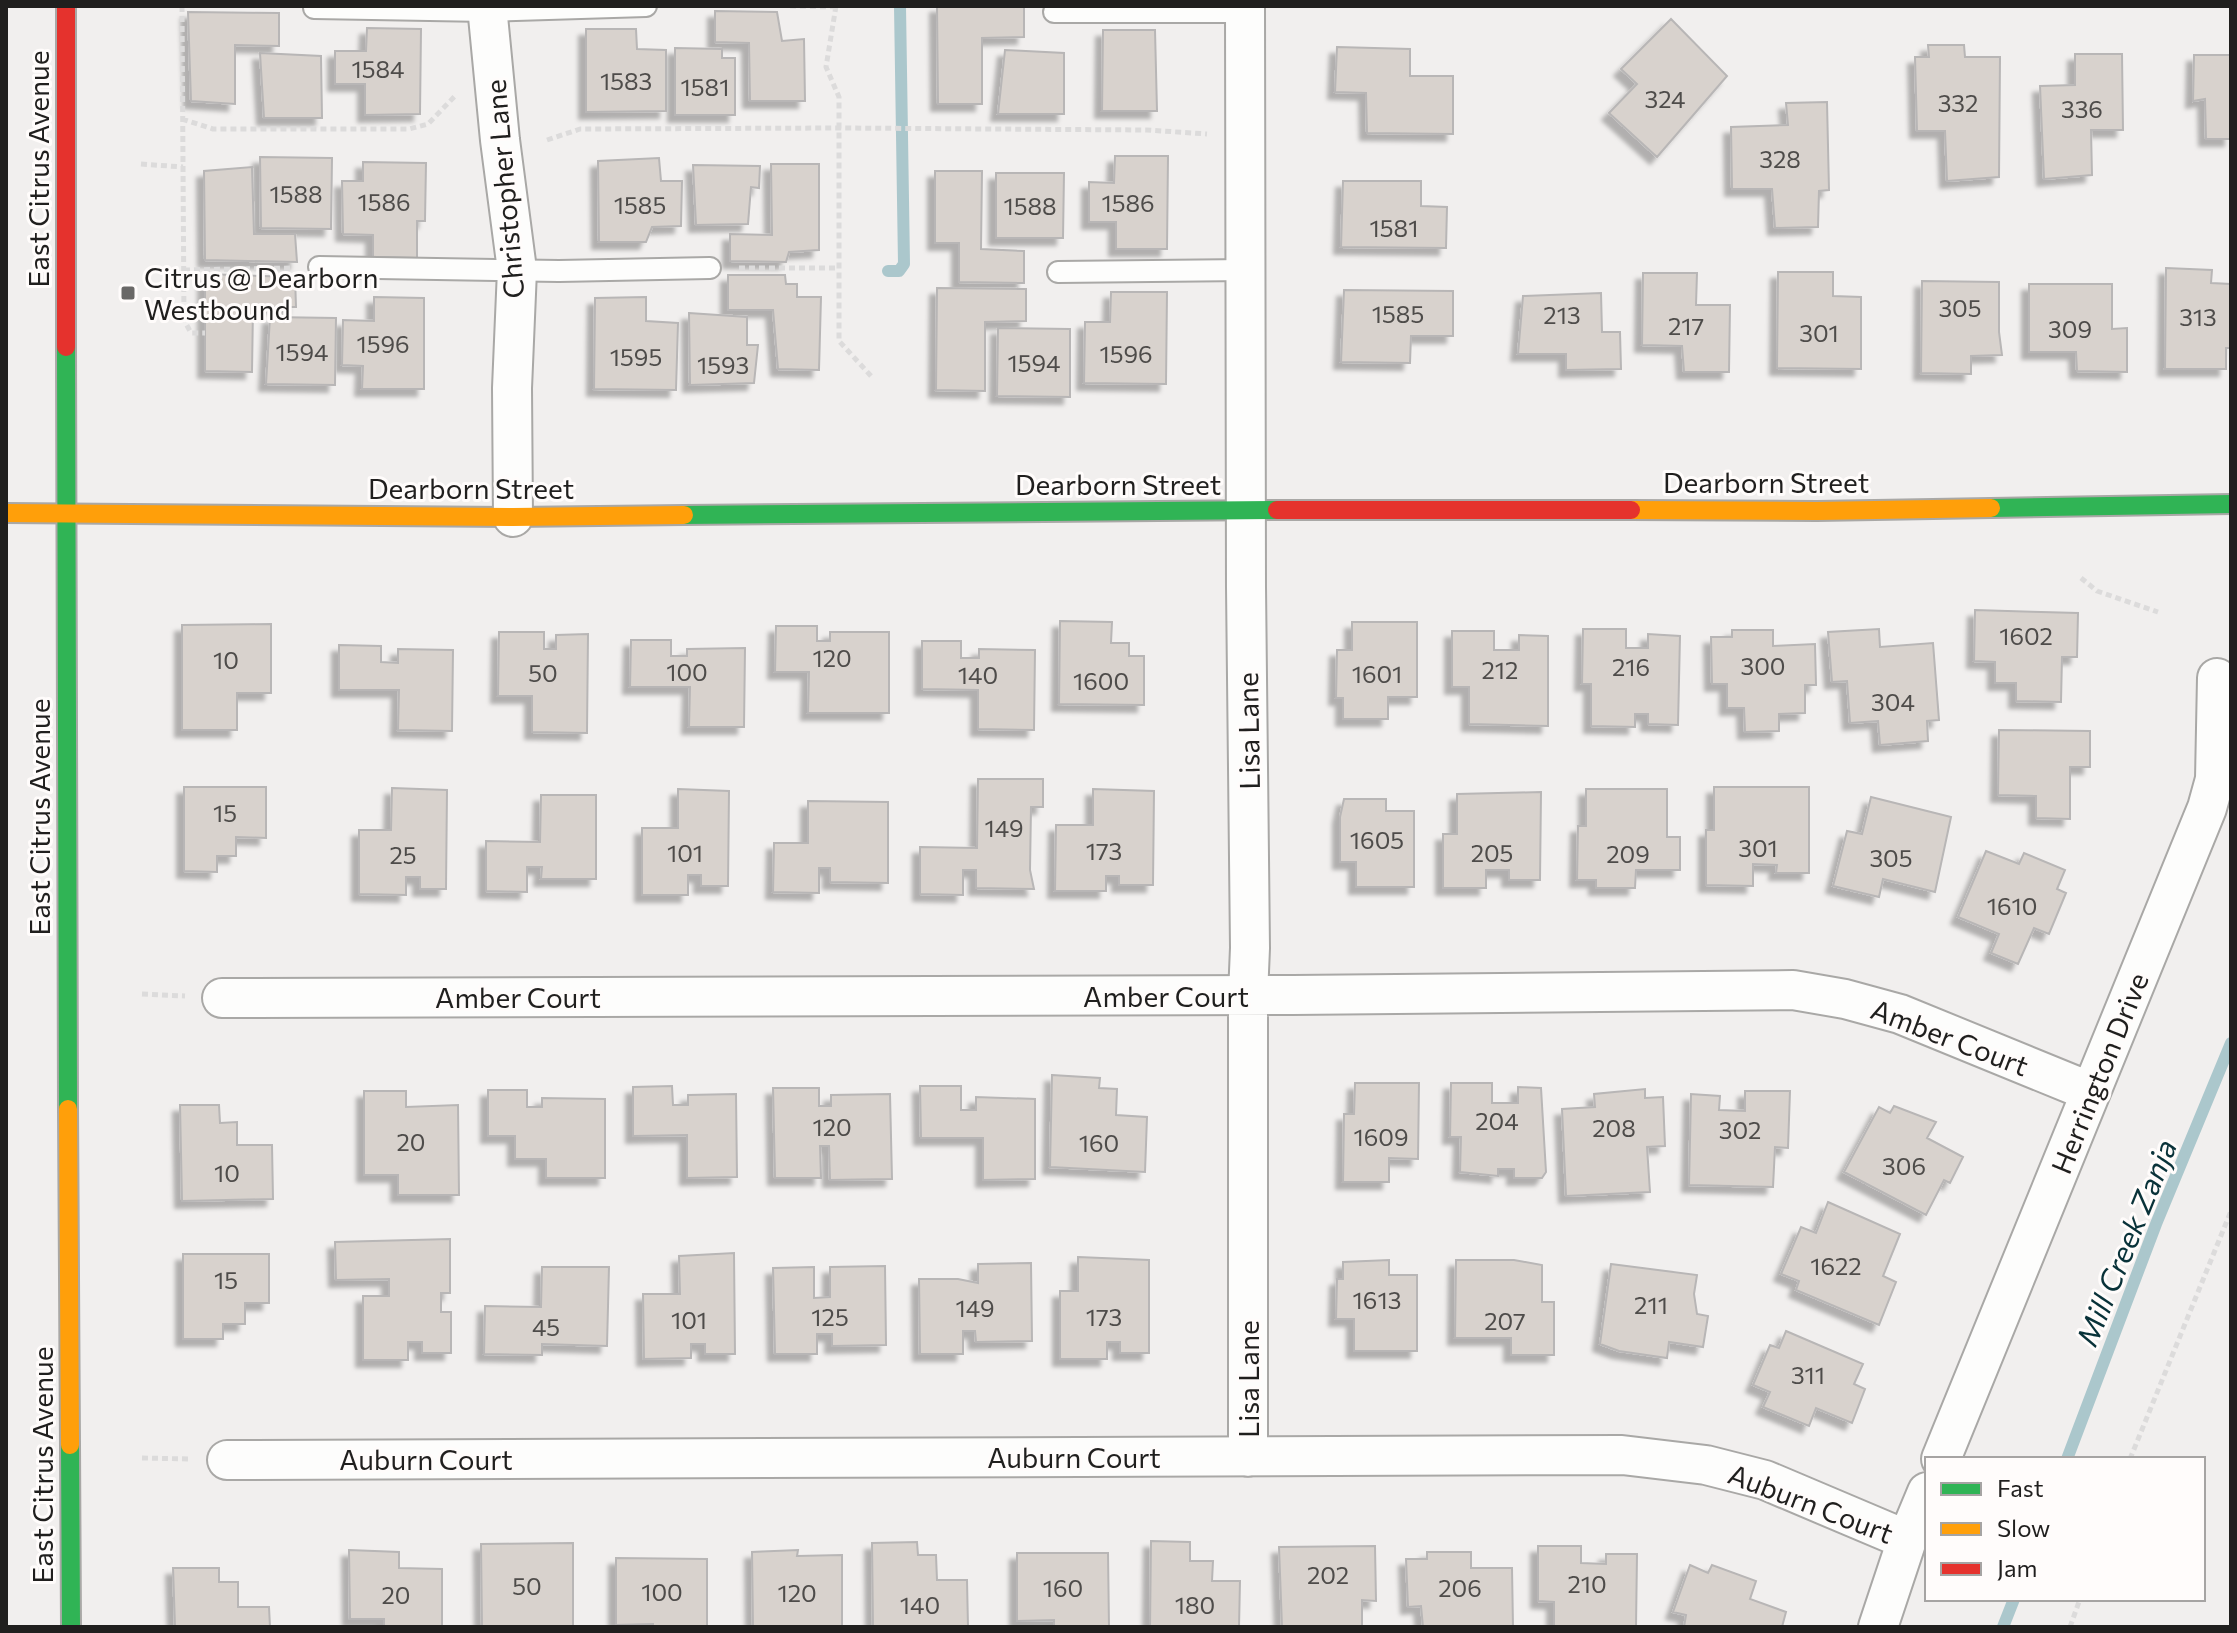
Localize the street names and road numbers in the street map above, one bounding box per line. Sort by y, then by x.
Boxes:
street label: East Citrus Avenue [21,51,55,287]
street label: Christopher Lane [477,78,531,300]
street label: Dearborn Street [1663,465,1869,499]
street label: Dearborn Street [1015,467,1221,501]
street label: Dearborn Street [368,471,574,505]
street label: Lisa Lane [1230,672,1266,790]
street label: East Citrus Avenue [22,699,56,935]
street label: Herrington Drive [2043,968,2155,1178]
street label: Amber Court [1083,979,1249,1013]
street label: Amber Court [435,980,601,1014]
street label: Amber Court [1866,991,2034,1083]
street label: Lisa Lane [1231,1320,1265,1438]
street label: East Citrus Avenue [25,1347,59,1583]
street label: Auburn Court [987,1440,1161,1474]
street label: Auburn Court [339,1442,513,1476]
street label: Auburn Court [1724,1456,1898,1550]

